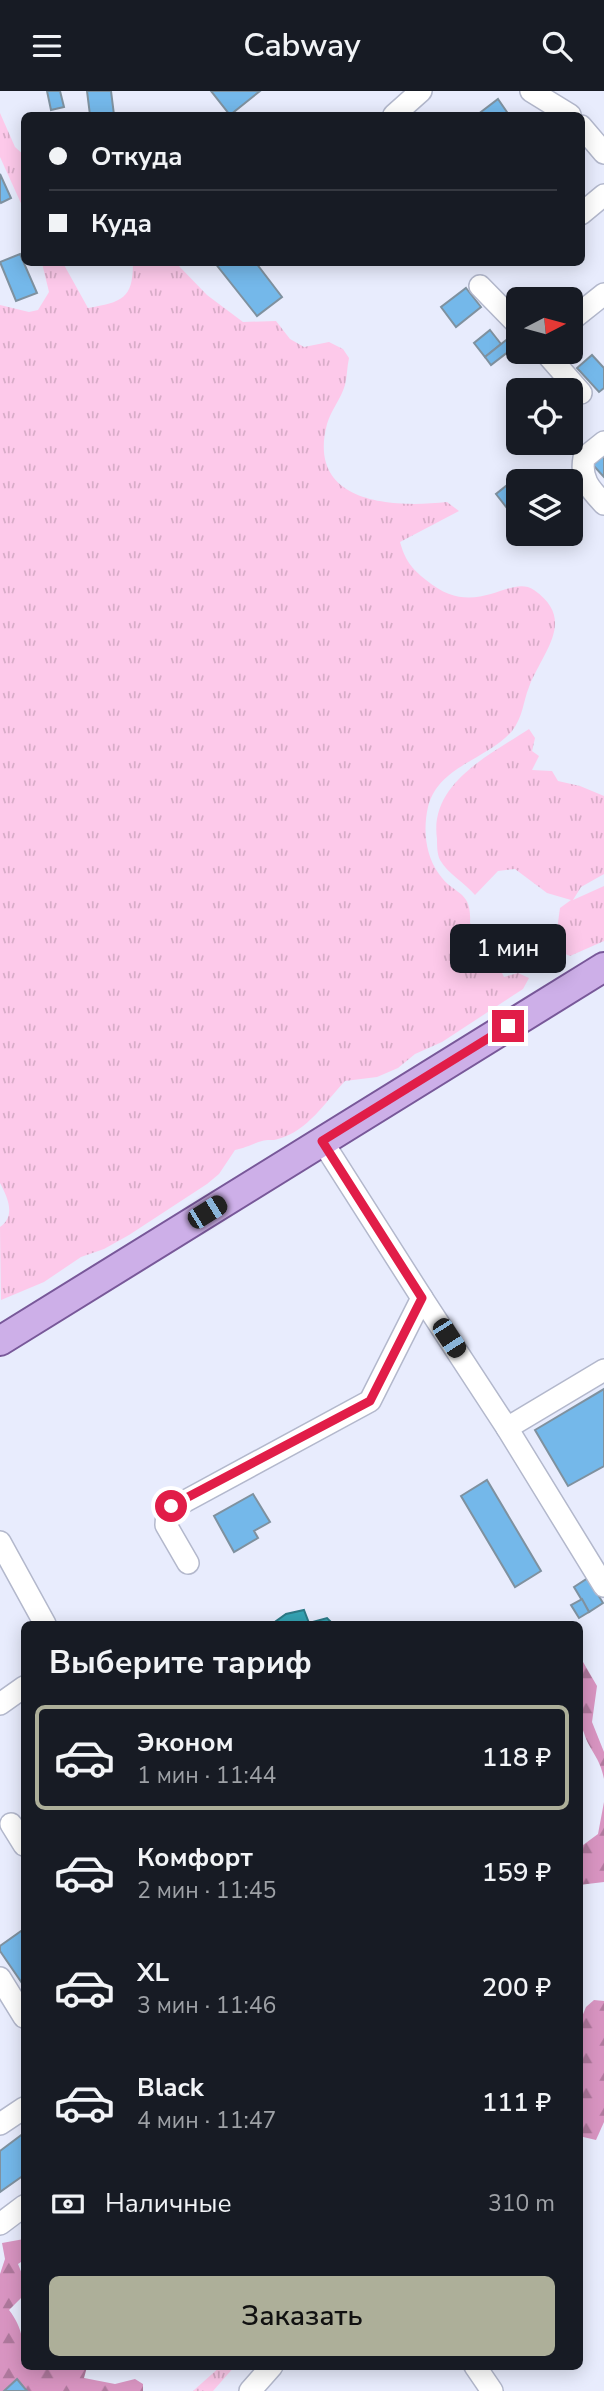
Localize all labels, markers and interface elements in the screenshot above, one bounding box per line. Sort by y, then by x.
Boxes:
text: Cabway [243,24,361,67]
icon: menu [28,27,66,65]
icon: search [538,27,576,65]
text: Откуда [91,139,183,174]
text: Куда [91,206,152,241]
north arrow [506,287,583,364]
map controls [506,287,583,546]
button: locate [506,378,583,455]
button: layers [506,469,583,546]
callout: 1 мин [450,925,566,974]
text: 1 мин [477,933,539,964]
route end [492,1010,524,1042]
car [184,1192,231,1232]
car [429,1315,470,1361]
route start [155,1490,187,1522]
text: Выберите тариф [49,1641,312,1684]
text: Эконом [137,1725,234,1760]
icon: car [53,1726,116,1789]
text: 118 ₽ [482,1740,551,1775]
text: 1 мин · 11:44 [137,1760,276,1791]
text: Комфорт [137,1840,253,1875]
icon: car [53,1841,116,1904]
text: 159 ₽ [482,1855,551,1890]
text: 2 мин · 11:45 [137,1875,276,1906]
text: XL [137,1955,169,1990]
icon: car [53,1956,116,2019]
text: 200 ₽ [482,1970,551,2005]
text: 3 мин · 11:46 [137,1990,276,2021]
text: Black [137,2070,204,2105]
icon: car [53,2071,116,2134]
text: 111 ₽ [482,2085,551,2120]
text: 4 мин · 11:47 [137,2105,276,2136]
icon: cash [49,2185,87,2223]
text: Наличные [105,2186,232,2221]
text: 310 m [488,2188,555,2219]
button: Заказать [49,2276,555,2356]

